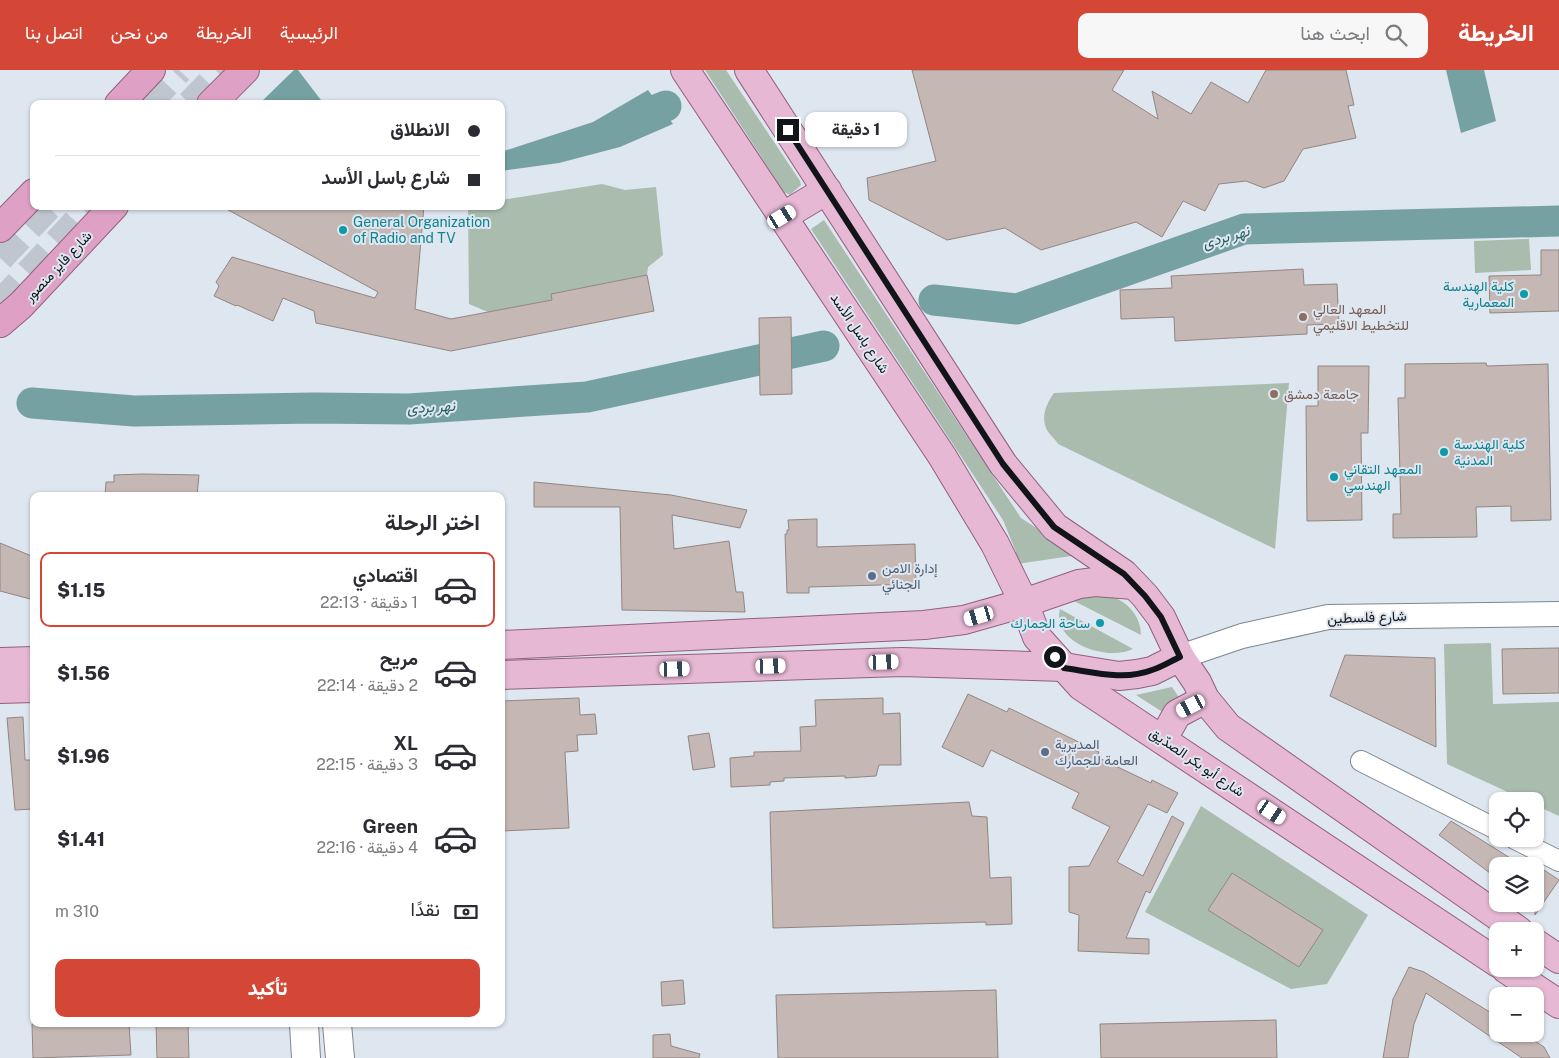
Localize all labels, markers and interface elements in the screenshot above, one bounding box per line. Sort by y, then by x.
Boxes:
search box [1078,13,1428,58]
text: الخريطة [1458,18,1534,46]
icon: search [1382,21,1410,49]
text: اتصل بنا [25,22,83,43]
text: من نحن [111,22,168,43]
text: الخريطة [196,22,252,43]
text: الرئيسية [280,22,338,43]
text: ابحث هنا [1300,22,1370,44]
callout: 1 دقيقة [806,112,908,148]
text: الانطلاق [390,118,450,140]
route end [777,119,799,141]
text: 1 دقيقة [832,120,880,139]
text: شارع باسل الأسد [321,166,450,188]
car [765,203,798,231]
place label: General Organization of Radio and TV [353,214,490,246]
water label: نهر بردى [1200,222,1252,252]
marker: General Organization of Radio and TV [337,224,349,236]
street label: شارع فايز منصور [21,227,97,307]
place label: كلية الهندسة المعمارية [1443,278,1514,311]
marker: كلية الهندسة المعمارية [1518,288,1530,300]
street label: شارع باسل الأسد [825,290,893,378]
place label: المعهد العالي للتخطيط الاقليمي [1313,301,1409,337]
marker: المعهد العالي للتخطيط الاقليمي [1297,311,1309,323]
place label: جامعة دمشق [1284,386,1359,403]
marker: جامعة دمشق [1268,388,1280,400]
water label: نهر بردى [407,397,456,417]
place label: كلية الهندسة المدنية [1454,436,1525,468]
marker: كلية الهندسة المدنية [1438,446,1450,458]
place label: المعهد التقاني الهندسي [1344,461,1421,497]
marker: المعهد التقاني الهندسي [1328,471,1340,483]
text: اختر الرحلة [385,509,480,535]
place label: إدارة الامن الجنائي [882,560,938,596]
text: اقتصادي [353,564,418,586]
icon: car [433,567,478,612]
marker: إدارة الامن الجنائي [866,570,878,582]
text: $1.15 [57,579,105,601]
text: 1 دقيقة · 22:13 [320,593,418,612]
car [962,605,995,627]
street label: شارع فلسطين [1327,608,1407,629]
place label: ساحة الجمارك [1011,615,1090,632]
marker: ساحة الجمارك [1094,617,1106,629]
route start [1044,646,1066,668]
text: مريح [380,647,418,669]
icon: car [433,650,478,695]
car [868,654,899,670]
car [755,658,786,674]
car [659,661,690,677]
text: $1.56 [57,662,110,684]
text: 2 دقيقة · 22:14 [317,676,418,695]
car [1174,693,1207,719]
street label: شارع أبو بكر الصدّيق [1145,724,1247,802]
text: XL [393,732,418,754]
icon: car [433,733,478,778]
place label: المديرية العامة للجمارك [1055,736,1138,769]
text: $1.96 [57,745,110,767]
marker: المديرية العامة للجمارك [1039,746,1051,758]
text: 3 دقيقة · 22:15 [316,755,418,774]
map controls [1489,792,1544,1042]
button: locate [1489,792,1544,847]
car [1255,797,1288,827]
text: Green [363,815,418,837]
icon: car [433,816,478,861]
text: $1.41 [57,828,105,850]
text: 4 دقيقة · 22:16 [317,838,418,857]
button: layers [1489,857,1544,912]
text: نقدًا [411,898,440,920]
icon: cash [452,898,480,926]
text: 310 m [55,902,99,921]
button: + [1489,922,1544,977]
button: تأكيد [55,959,480,1017]
button: − [1489,987,1544,1042]

